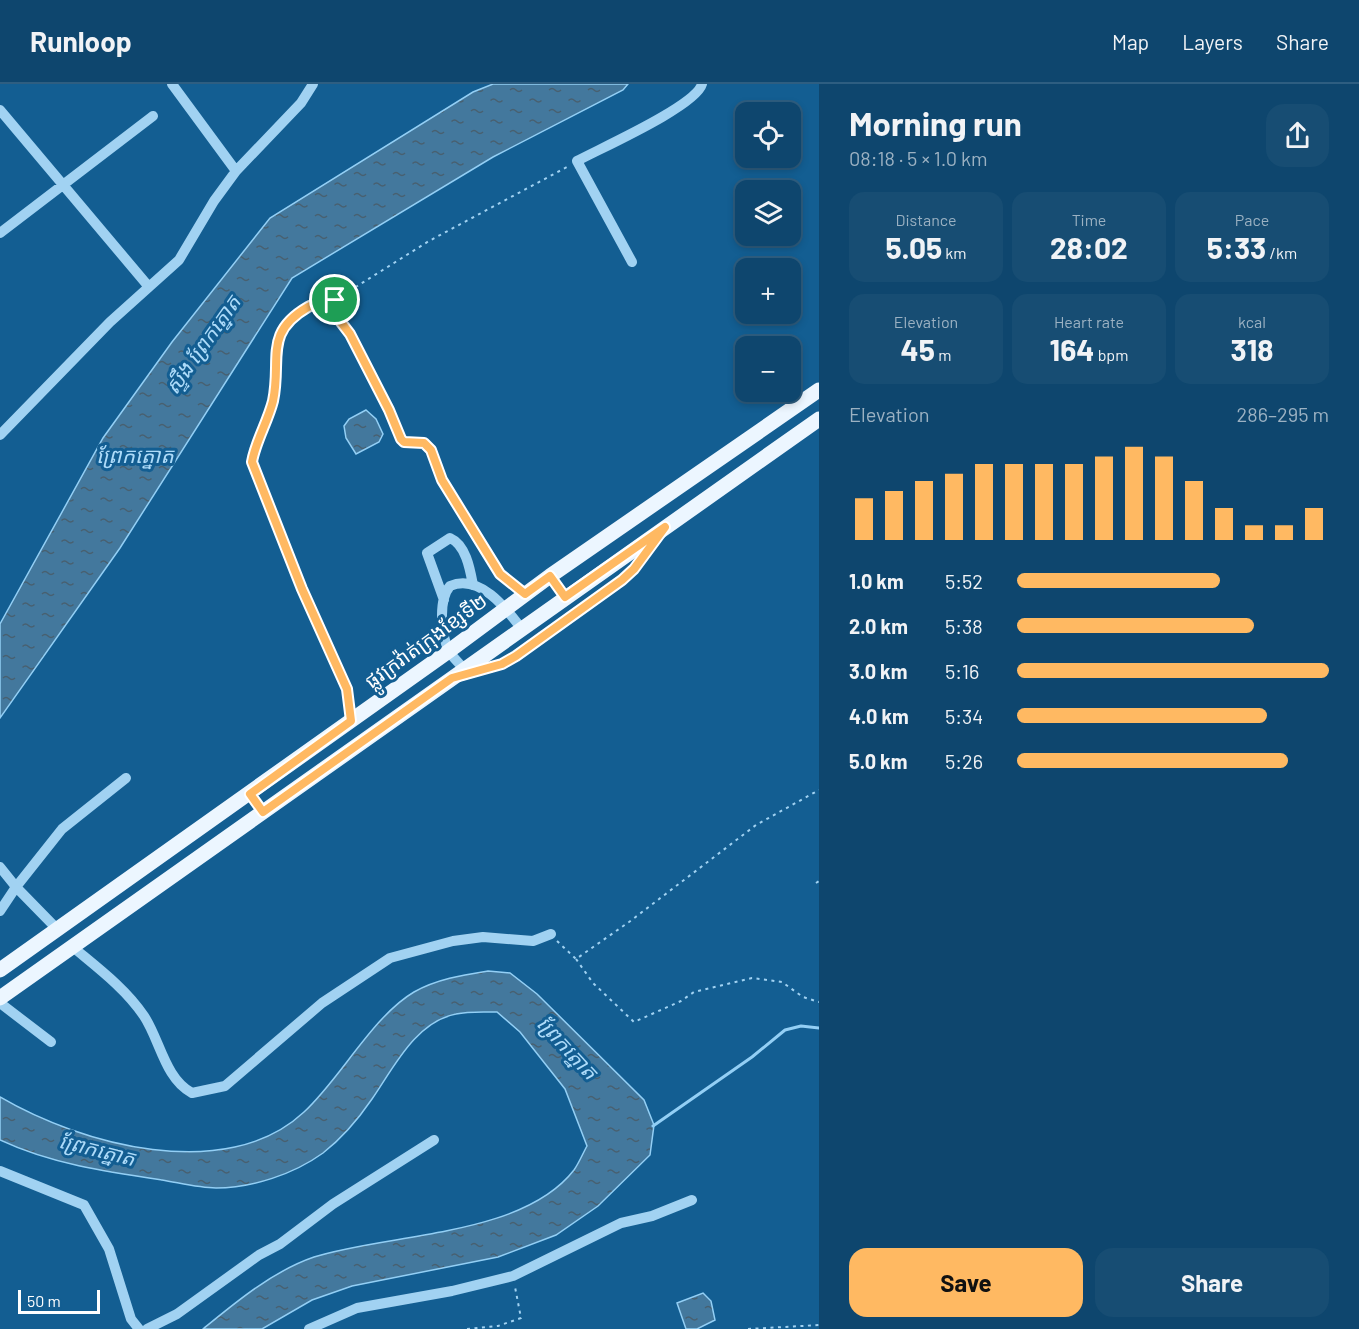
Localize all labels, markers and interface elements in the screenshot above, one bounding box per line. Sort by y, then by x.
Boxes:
text: Runloop [30,24,132,58]
text: Map [1112,29,1149,54]
text: Layers [1182,29,1243,54]
text: Share [1276,29,1329,54]
map controls [735,102,801,402]
button: locate [735,102,801,168]
text: Morning run [849,103,1022,143]
button: share [1266,104,1329,167]
text: 08:18 · 5 × 1.0 km [849,146,988,170]
button: layers [735,180,801,246]
text: Distance [896,210,956,229]
text: Time [1072,210,1106,229]
text: Pace [1235,210,1269,229]
text: 5.05 [885,229,942,265]
text: 28:02 [1050,229,1128,265]
text: 5:33 [1207,229,1266,265]
text: km [942,243,967,262]
text: /km [1266,243,1297,262]
button: + [735,258,801,324]
pin [309,274,360,325]
icon: arrive [318,283,351,316]
water label: ស្ទឹង ព្រែកត្នោត [159,289,248,400]
text: Elevation [894,312,958,331]
text: Heart rate [1054,312,1124,331]
text: kcal [1238,312,1266,331]
text: 45 [901,331,935,367]
text: 164 [1050,331,1094,367]
text: 318 [1231,331,1273,367]
button: − [735,336,801,402]
text: m [935,345,951,364]
text: bpm [1094,345,1128,364]
text: Elevation [849,402,930,426]
text: 286–295 m [1237,402,1329,426]
water label: ព្រែកត្នោត [96,442,175,470]
text: 1.0 km [849,569,904,593]
text: 5:52 [945,569,983,593]
street label: ផ្លូវក្រវ៉ាត់ក្រុងខ្សែទី២ [360,588,496,699]
text: 2.0 km [849,614,908,638]
text: 5:38 [945,614,983,638]
text: 3.0 km [849,659,907,683]
text: 5:16 [945,659,979,683]
text: 4.0 km [849,704,909,728]
text: 5:34 [945,704,983,728]
text: 5.0 km [849,749,907,773]
text: 5:26 [945,749,983,773]
water label: ព្រែកត្នោត [531,1010,605,1087]
water label: ព្រែកត្នោត [56,1127,140,1173]
button: Save [849,1248,1083,1317]
button: Share [1095,1248,1329,1317]
scale bar [18,1287,100,1314]
text: 50 m [27,1291,61,1310]

